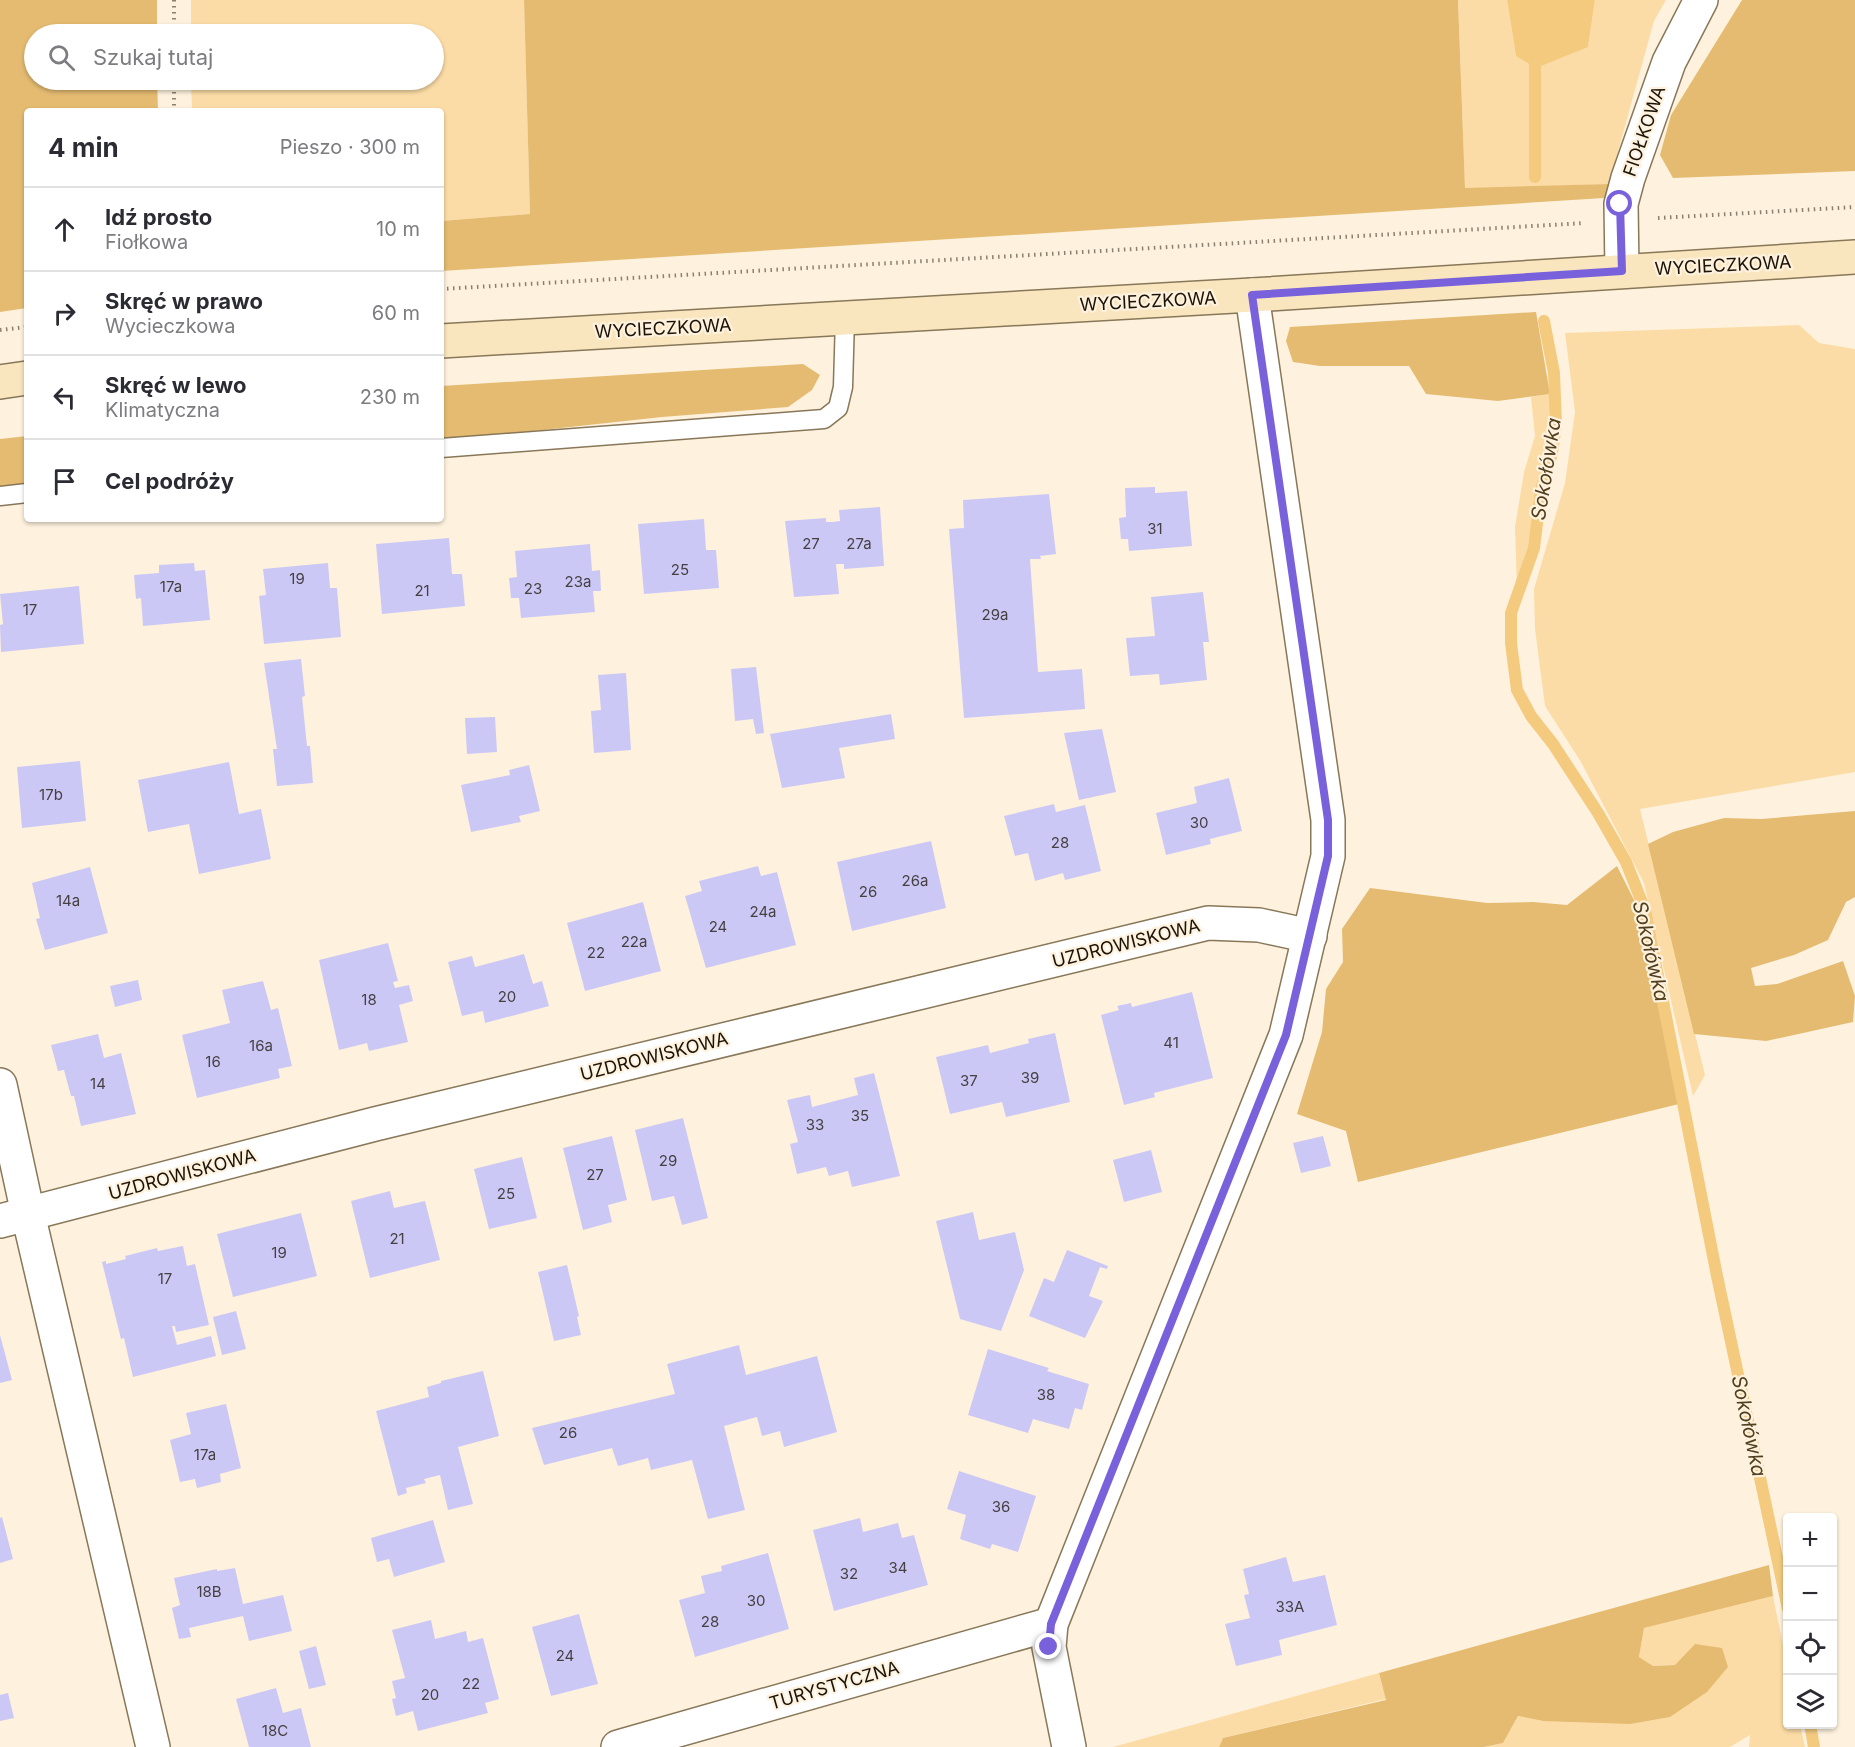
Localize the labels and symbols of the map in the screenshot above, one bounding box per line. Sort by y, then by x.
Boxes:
street label: FIOŁKOWA [1619,83,1669,179]
route start [1606,190,1632,216]
street label: WYCIECZKOWA [1654,251,1792,279]
street label: WYCIECZKOWA [1079,287,1217,315]
street label: WYCIECZKOWA [594,314,732,342]
water label: Sokołówka [1526,416,1566,522]
house number: 31 [1147,519,1163,538]
house number: 27 [802,534,820,553]
house number: 27a [846,534,872,553]
house number: 25 [671,560,689,579]
house number: 19 [289,569,305,588]
house number: 23a [565,572,591,591]
house number: 17a [160,577,182,596]
house number: 23 [524,579,542,598]
house number: 21 [414,581,430,600]
house number: 17 [23,600,37,619]
house number: 29a [982,605,1008,624]
house number: 17b [39,785,63,804]
house number: 30 [1190,813,1208,832]
house number: 28 [1051,833,1069,852]
house number: 26a [902,871,928,890]
house number: 26 [859,882,877,901]
house number: 14a [56,891,80,910]
water label: Sokołówka [1628,898,1674,1004]
house number: 24a [749,902,777,921]
street label: UZDROWISKOWA [1050,914,1202,972]
house number: 24 [709,917,727,936]
house number: 22a [621,932,647,951]
house number: 22 [587,943,605,962]
house number: 20 [498,987,516,1006]
house number: 18 [361,990,377,1009]
street label: UZDROWISKOWA [578,1027,730,1085]
house number: 41 [1163,1033,1179,1052]
house number: 16a [249,1036,273,1055]
house number: 16 [205,1052,221,1071]
house number: 39 [1021,1068,1039,1087]
house number: 37 [960,1071,978,1090]
house number: 14 [90,1074,106,1093]
house number: 35 [851,1106,869,1125]
house number: 33 [806,1115,824,1134]
street label: UZDROWISKOWA [106,1144,258,1204]
house number: 29 [659,1151,677,1170]
house number: 27 [586,1165,604,1184]
house number: 25 [497,1184,515,1203]
house number: 21 [389,1229,405,1248]
house number: 19 [271,1243,287,1262]
house number: 17 [158,1269,172,1288]
water label: Sokołówka [1727,1373,1771,1479]
house number: 38 [1037,1385,1055,1404]
house number: 26 [559,1423,577,1442]
house number: 17a [194,1445,216,1464]
house number: 36 [992,1497,1010,1516]
house number: 34 [889,1558,907,1577]
house number: 32 [840,1564,858,1583]
house number: 18B [196,1582,222,1601]
house number: 30 [747,1591,765,1610]
house number: 33A [1276,1597,1304,1616]
house number: 28 [701,1612,719,1631]
route end [1035,1633,1061,1659]
house number: 24 [556,1646,574,1665]
street label: TURYSTYCZNA [767,1656,901,1714]
house number: 22 [462,1674,480,1693]
house number: 20 [421,1685,439,1704]
house number: 18C [262,1721,288,1740]

